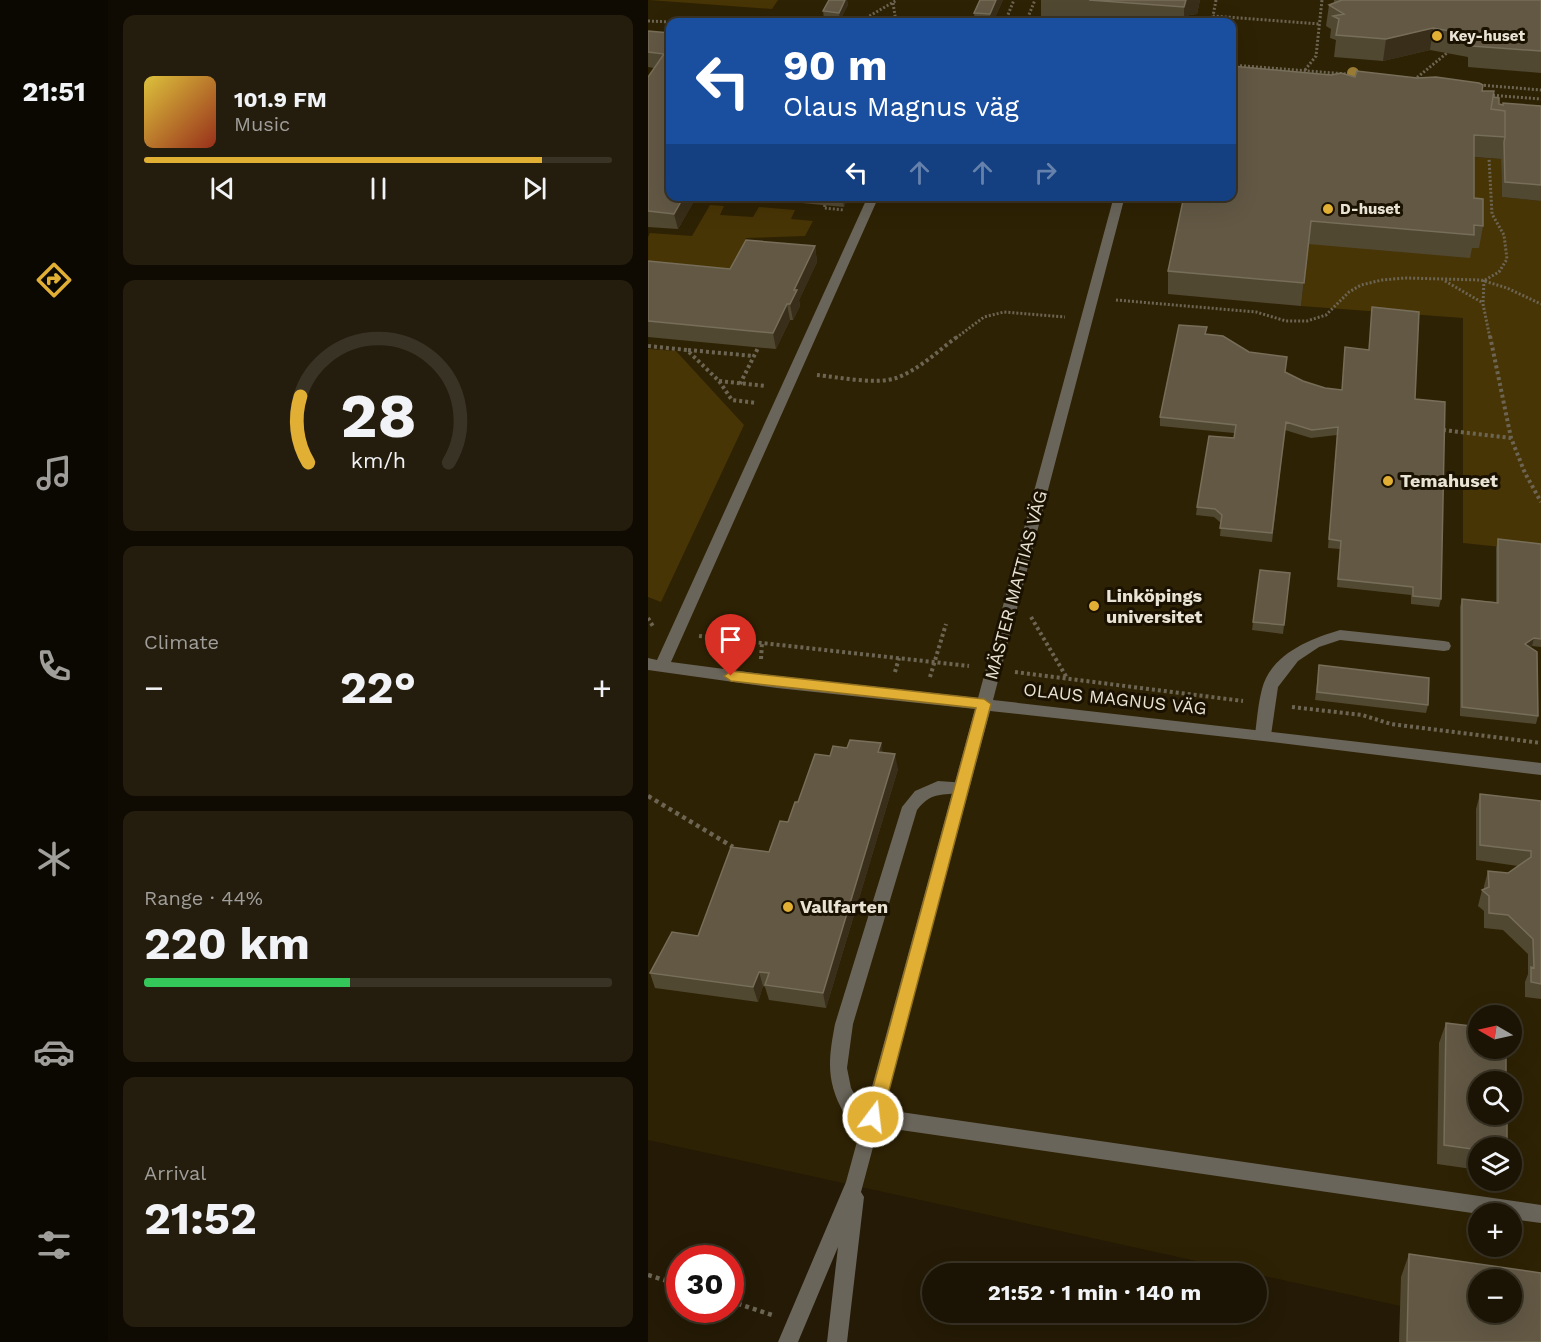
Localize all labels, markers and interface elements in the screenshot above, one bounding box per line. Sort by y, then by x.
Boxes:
place label: Key-huset [1449,27,1525,45]
marker: Key-huset [1430,29,1444,43]
text: 90 m [783,41,887,90]
icon: left [684,42,762,120]
text: 21:51 [22,76,86,108]
text: 101.9 FM [234,87,327,112]
text: Olaus Magnus väg [783,91,1019,123]
text: Music [234,112,290,136]
icon: left [840,156,873,189]
icon: ahead [903,156,936,189]
icon: ahead [966,156,999,189]
icon: right [1029,156,1062,189]
icon: previous [206,172,239,205]
icon: pause [362,172,395,205]
icon: next [518,172,551,205]
place label: D-huset [1340,200,1401,218]
marker: D-huset [1321,202,1335,216]
icon: directions [33,259,75,301]
text: 28 [340,379,416,452]
text: km/h [350,448,406,473]
icon: music [33,452,75,494]
place label: Temahuset [1400,470,1498,491]
marker: Temahuset [1381,474,1395,488]
street label: MÄSTER MATTIAS VÄG [980,488,1051,682]
place label: Linköpings universitet [1106,585,1202,627]
marker: Linköpings universitet [1087,599,1101,613]
pin [705,614,756,676]
icon: arrive [714,623,747,656]
text: Climate [144,630,219,654]
icon: phone [33,645,75,687]
text: 22° [340,661,416,714]
text: − [144,668,164,707]
text: + [592,668,612,707]
street label: OLAUS MAGNUS VÄG [1022,678,1208,719]
icon: climate [33,838,75,880]
text: Range · 44% [144,886,263,910]
place label: Vallfarten [800,896,888,917]
marker: Vallfarten [781,900,795,914]
text: 220 km [144,917,310,970]
north arrow [1468,1005,1522,1059]
map controls [1468,1005,1522,1323]
icon: car [33,1031,75,1073]
button: search [1468,1071,1522,1125]
position arrow [841,1085,905,1149]
button: layers [1468,1137,1522,1191]
text: Arrival [144,1161,206,1185]
text: 21:52 [144,1192,257,1245]
button: + [1468,1203,1522,1257]
icon: filters [33,1224,75,1266]
speed limit sign: 30 [666,1245,744,1323]
button: − [1468,1269,1522,1323]
text: 21:52 · 1 min · 140 m [988,1280,1201,1305]

